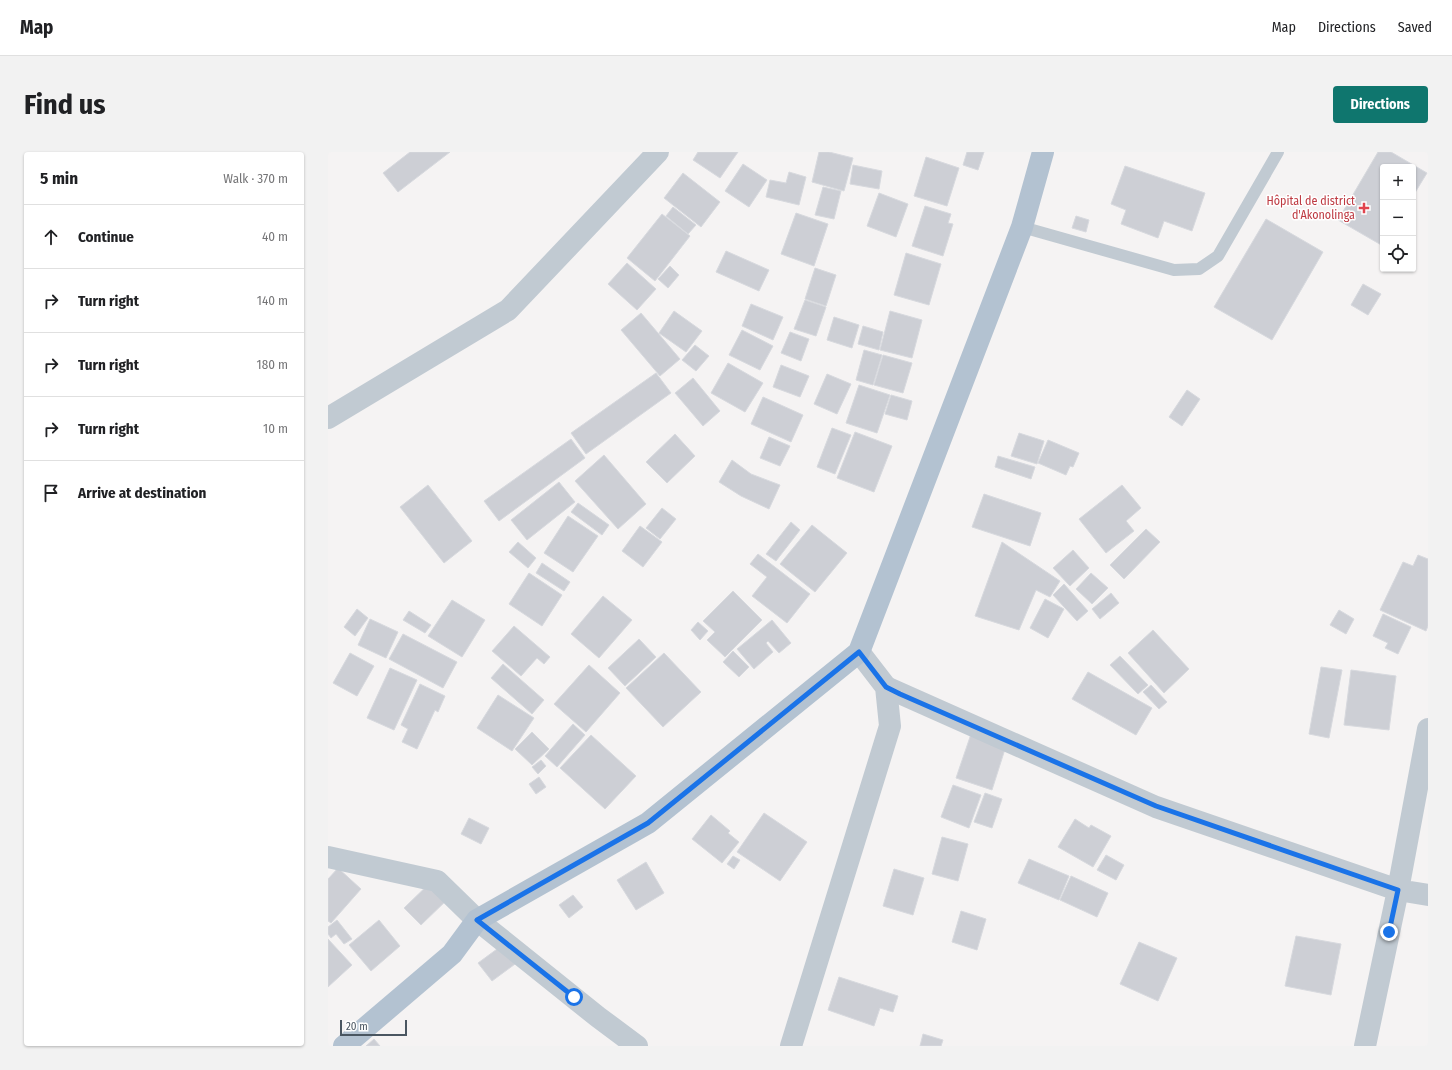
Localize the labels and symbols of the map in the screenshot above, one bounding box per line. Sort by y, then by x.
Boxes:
place label: Hôpital de district d'Akonolinga [1266,194,1355,222]
marker: Hôpital de district d'Akonolinga [1358,202,1370,214]
route end [1380,923,1398,941]
route start [565,988,583,1006]
scale bar [340,1018,407,1037]

